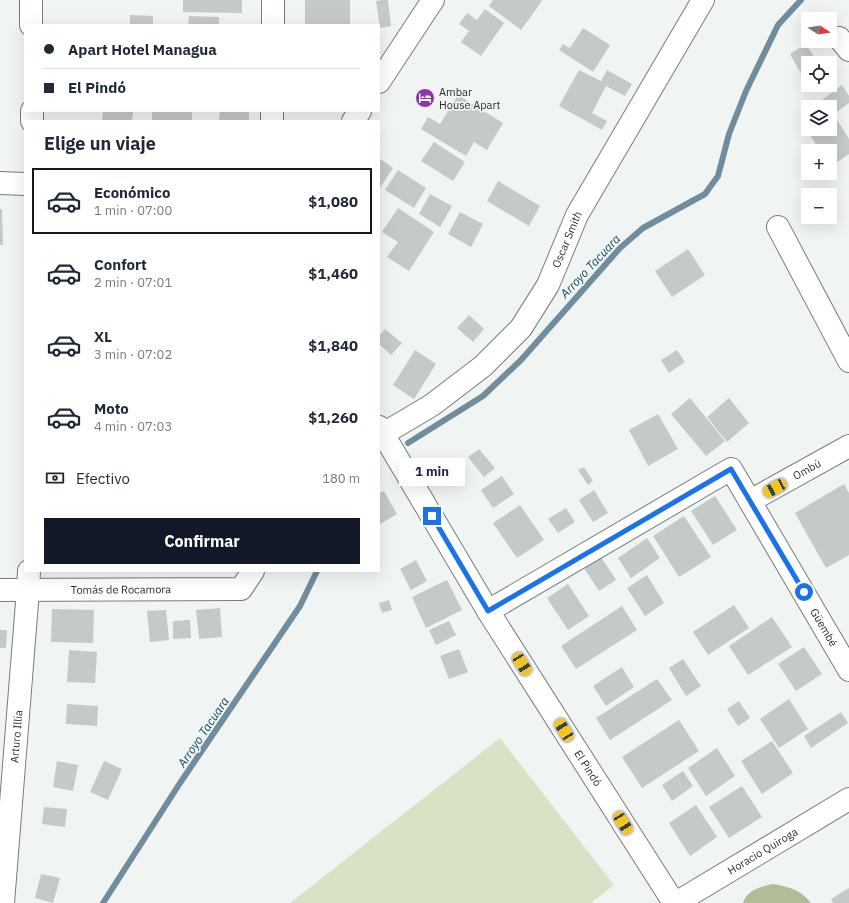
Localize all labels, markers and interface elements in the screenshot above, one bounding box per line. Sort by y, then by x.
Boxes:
north arrow [801,12,837,48]
map controls [801,12,837,224]
text: Apart Hotel Managua [68,40,217,59]
button: locate [801,56,837,92]
text: El Pindó [68,78,126,97]
place label: Ambar House Apart [439,85,501,112]
hotel icon: Ambar House Apart [414,87,436,109]
button: layers [801,100,837,136]
text: Elige un viaje [44,132,156,155]
button: + [801,144,837,180]
icon: car [46,183,82,219]
text: Económico [94,183,170,202]
button: − [801,188,837,224]
text: $1,080 [308,192,358,211]
text: 1 min · 07:00 [94,202,172,219]
street label: Oscar Smith [549,208,585,270]
water label: Arroyo Tacuara [556,231,623,302]
icon: car [46,255,82,291]
text: Confort [94,255,147,274]
text: $1,460 [308,264,358,283]
text: 2 min · 07:01 [94,274,172,291]
icon: car [46,327,82,363]
text: XL [94,327,112,346]
text: $1,840 [308,336,358,355]
text: 3 min · 07:02 [94,346,172,363]
icon: car [46,399,82,435]
text: Moto [94,399,129,418]
text: $1,260 [308,408,358,427]
text: 4 min · 07:03 [94,418,172,435]
street label: Ombú [790,456,823,483]
callout: 1 min [399,458,465,486]
text: 1 min [415,463,449,480]
icon: cash [44,467,66,489]
text: Efectivo [76,469,130,488]
text: 180 m [322,470,360,487]
car [762,477,788,499]
route end [423,507,441,525]
button: Confirmar [44,518,360,564]
street label: Tomás de Rocamora [71,582,171,597]
route start [795,583,813,601]
street label: Güembé [807,606,841,649]
car [511,651,533,677]
water label: Arroyo Tacuara [173,694,232,771]
street label: Arturo Illia [7,709,25,764]
car [553,717,575,743]
street label: El Pindó [571,747,605,789]
car [612,810,634,836]
street label: Horacio Quiroga [725,824,800,877]

